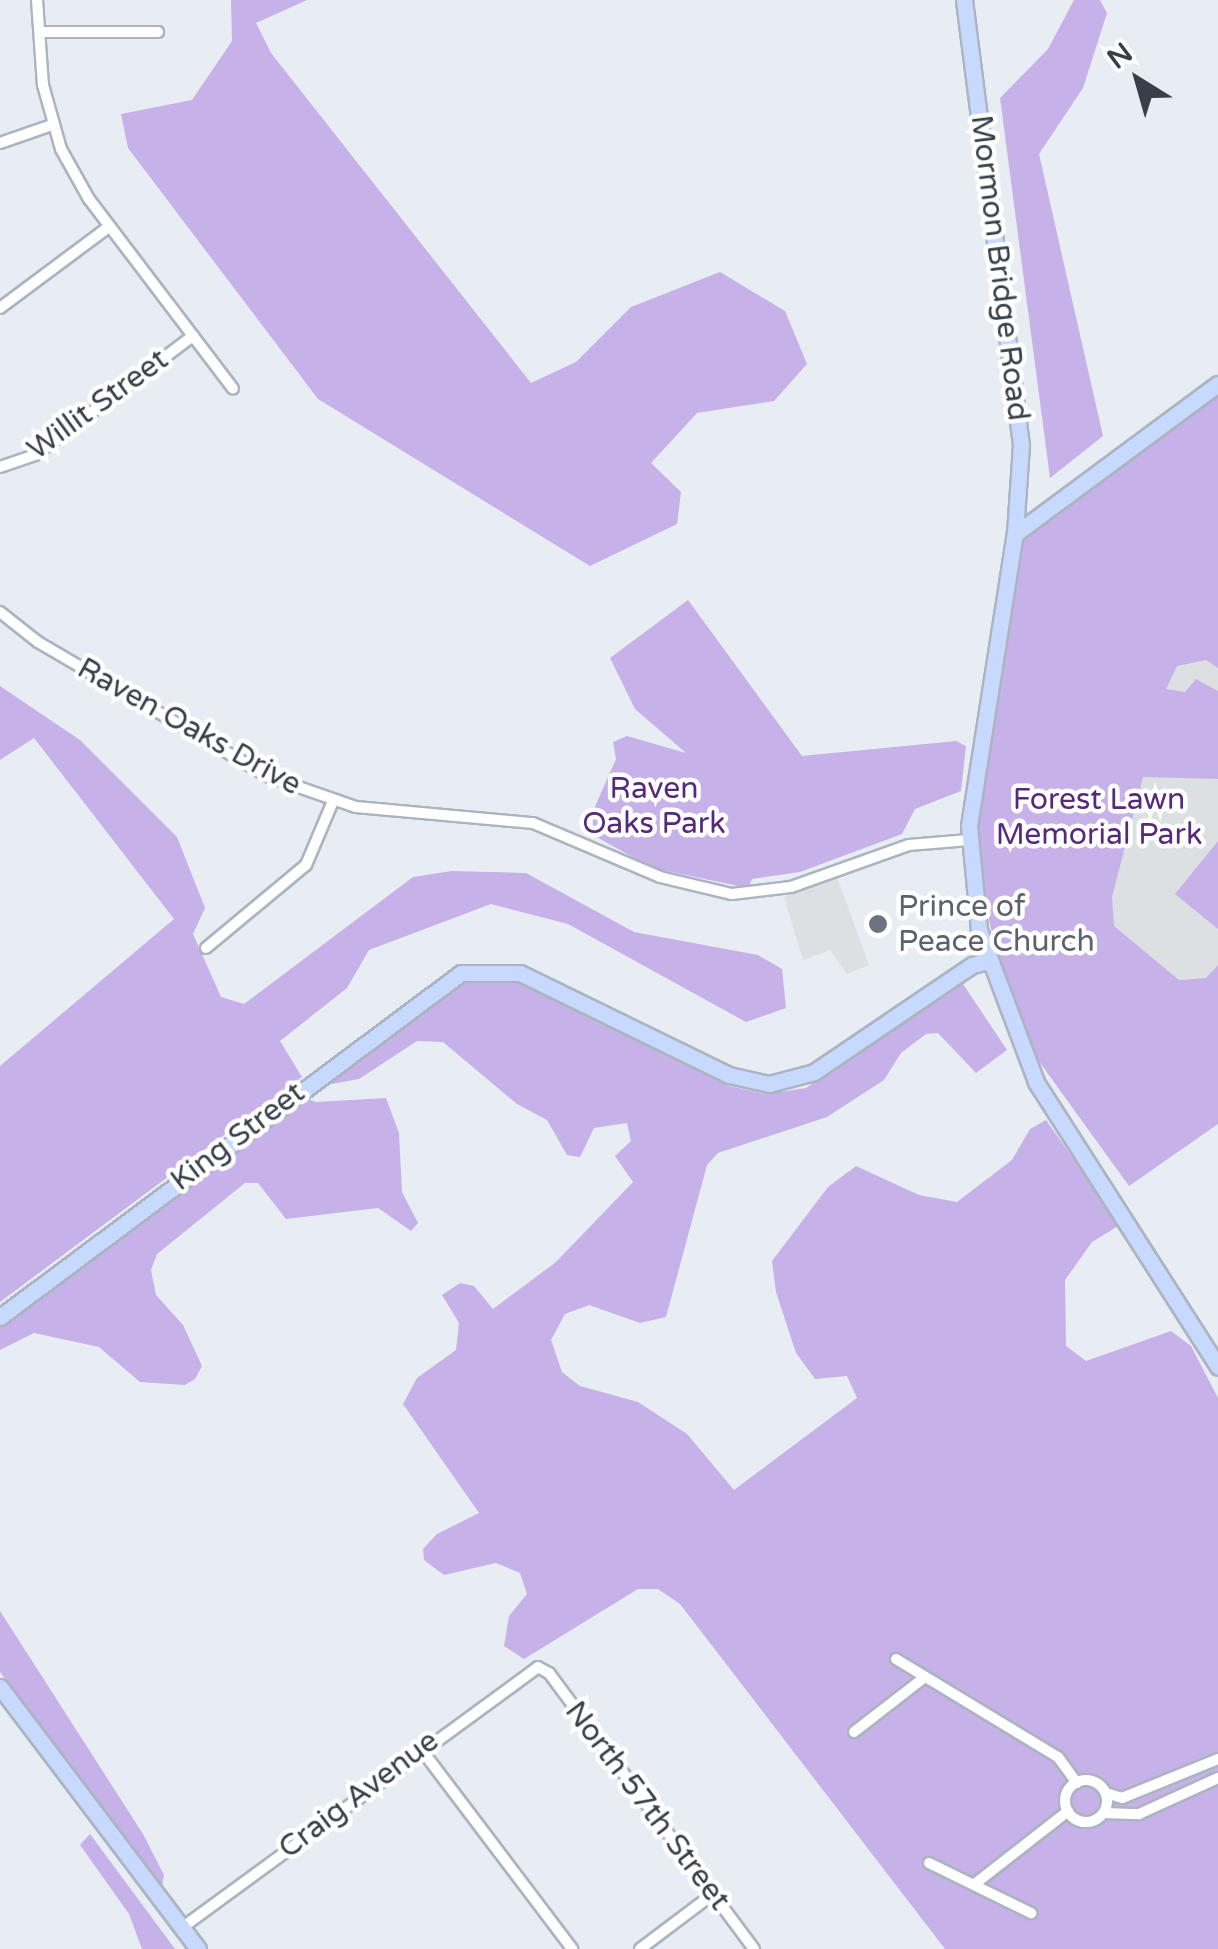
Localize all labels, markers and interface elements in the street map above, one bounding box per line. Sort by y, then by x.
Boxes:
north arrow [1088,30,1188,130]
text: N [1101,36,1139,76]
street label: Mormon Bridge Road [962,113,1036,423]
street label: Willit Street [21,342,175,468]
street label: Raven Oaks Drive [71,651,307,803]
park label: Raven Oaks Park [582,771,726,842]
park label: Forest Lawn Memorial Park [996,782,1202,852]
place label: Prince of Peace Church [898,889,1095,960]
marker: Prince of Peace Church [867,913,889,935]
street label: King Street [164,1075,312,1199]
street label: North 57th Street [557,1695,737,1917]
street label: Craig Avenue [272,1723,446,1867]

